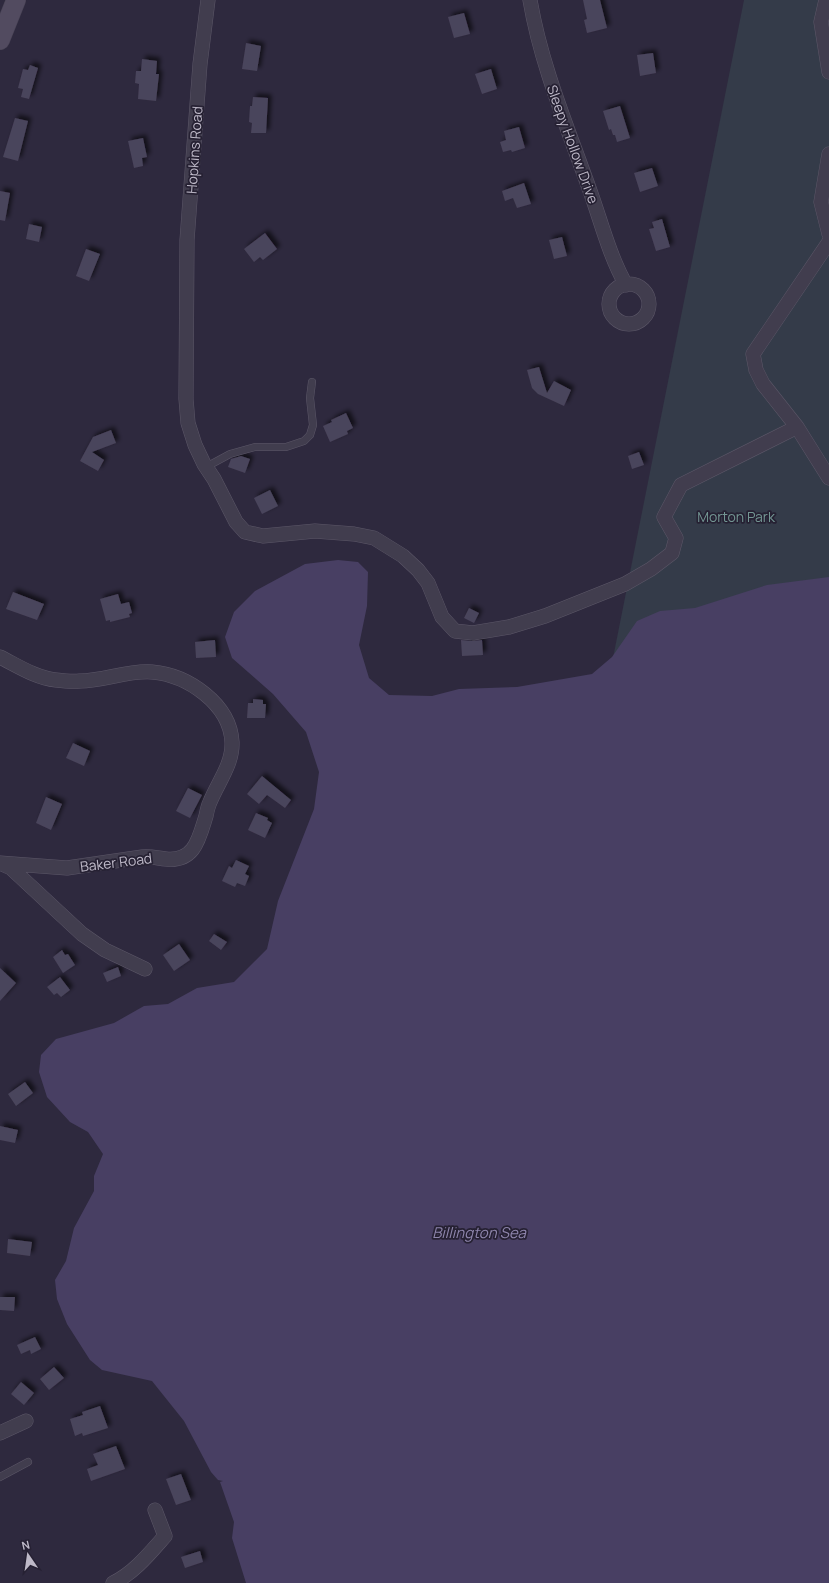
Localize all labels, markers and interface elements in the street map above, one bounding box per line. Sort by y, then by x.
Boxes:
street label: Sleepy Hollow Drive [543,82,603,206]
street label: Hopkins Road [181,105,207,195]
park label: Morton Park [697,507,776,526]
street label: Baker Road [79,848,153,876]
water label: Billington Sea [432,1222,527,1243]
north arrow [8,1535,48,1575]
text: N [20,1537,31,1553]

